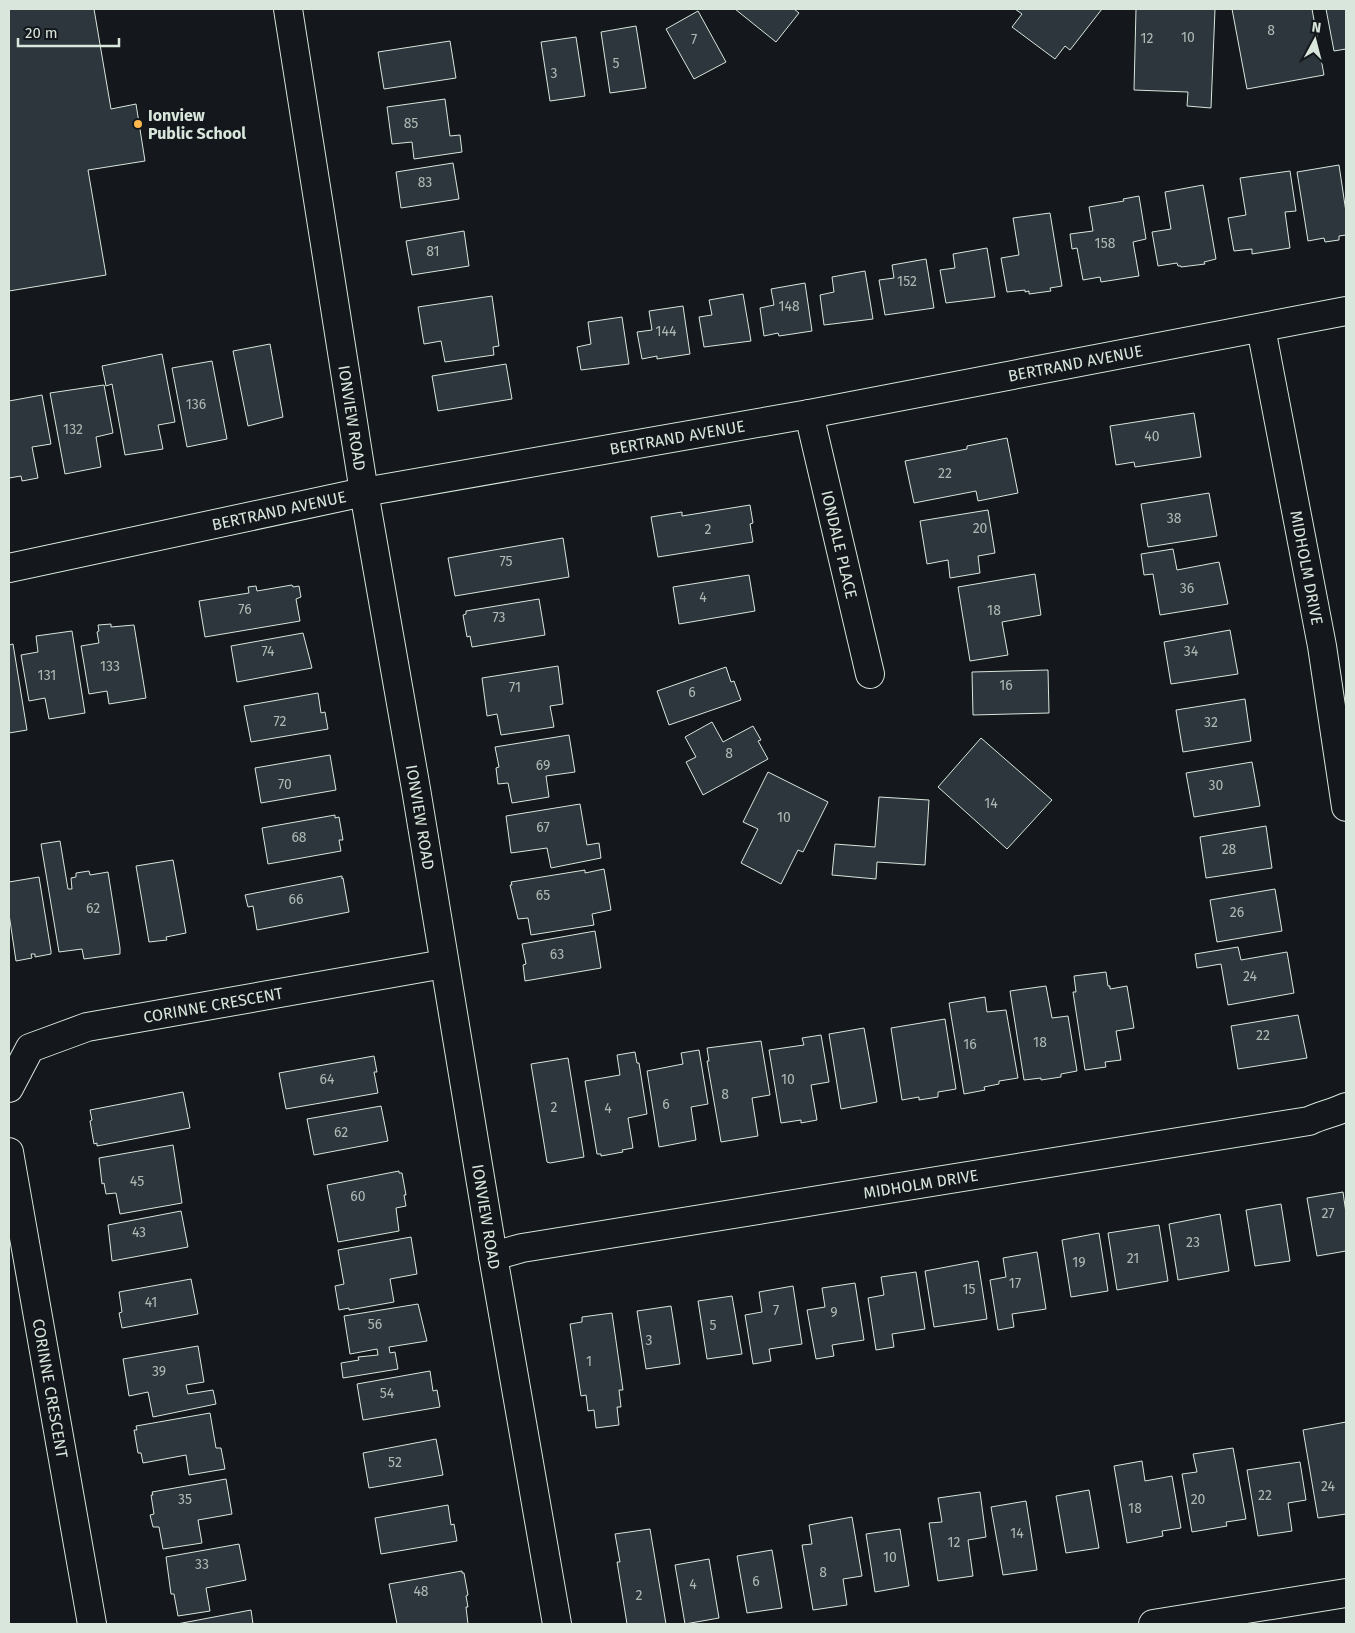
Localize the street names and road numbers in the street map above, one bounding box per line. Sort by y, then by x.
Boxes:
street label: BERTRAND AVENUE [1006,341,1144,385]
street label: IONVIEW ROAD [335,364,370,472]
street label: BERTRAND AVENUE [608,416,746,458]
street label: BERTRAND AVENUE [210,487,348,534]
street label: IONDALE PLACE [818,488,861,601]
street label: MIDHOLM DRIVE [1287,509,1327,626]
street label: IONVIEW ROAD [402,763,439,871]
street label: CORINNE CRESCENT [142,983,285,1026]
street label: IONVIEW ROAD [469,1163,505,1271]
street label: MIDHOLM DRIVE [862,1165,980,1202]
street label: CORINNE CRESCENT [29,1317,72,1460]

